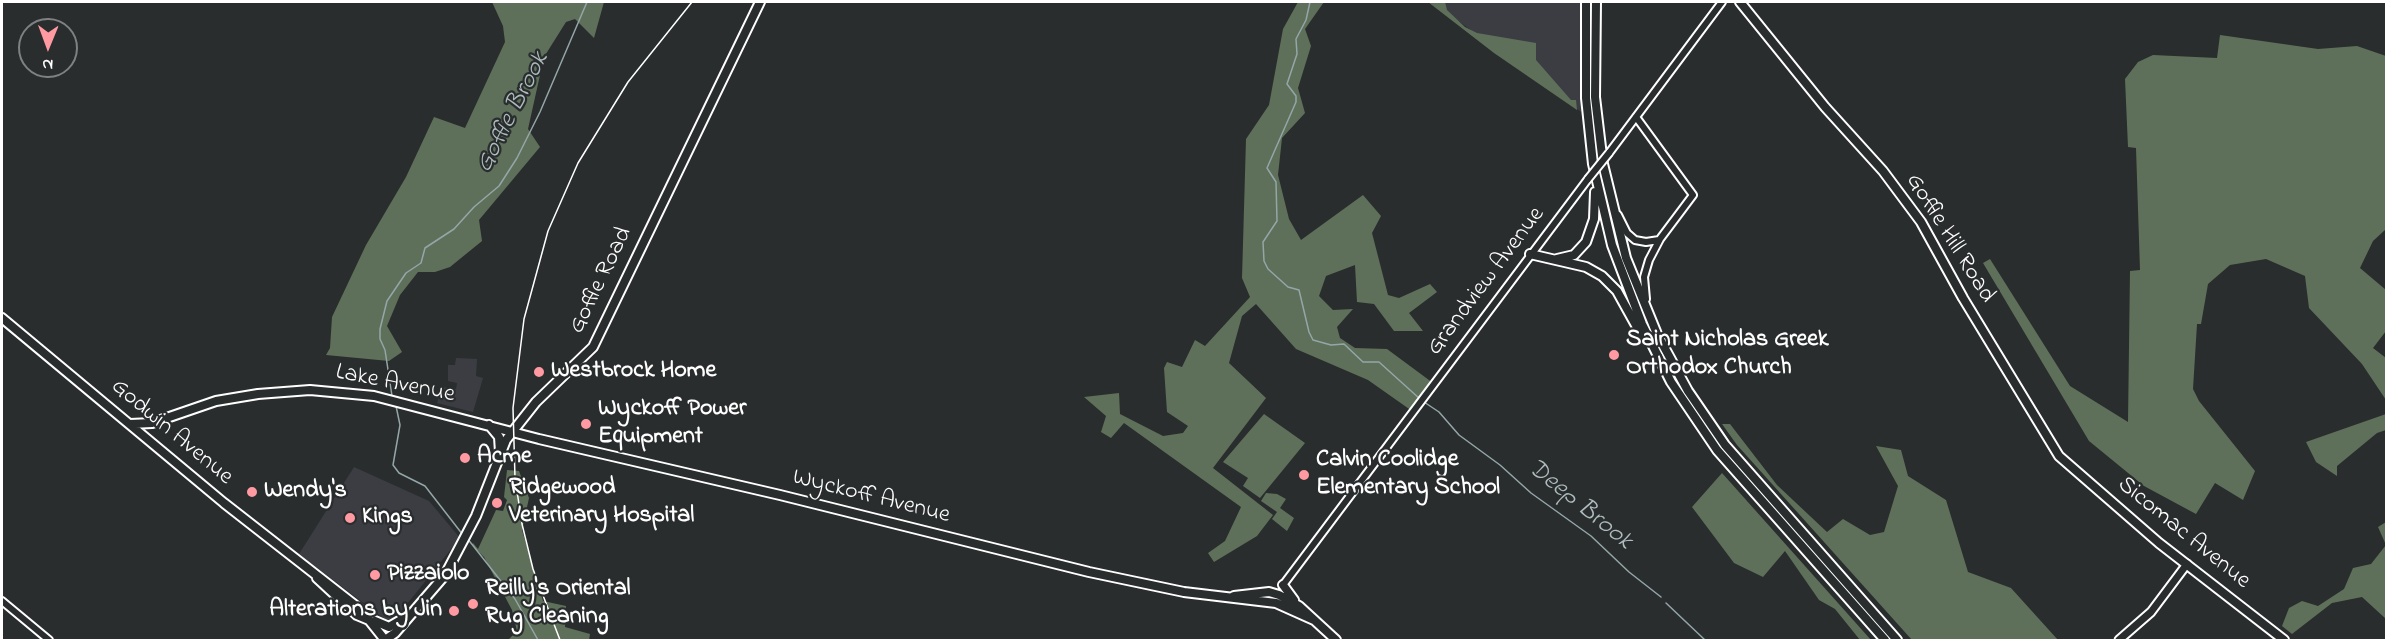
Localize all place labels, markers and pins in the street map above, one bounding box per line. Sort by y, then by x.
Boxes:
place label: Saint Nicholas Greek Orthodox Church [1626,327,1829,383]
marker: Saint Nicholas Greek Orthodox Church [1607,348,1621,362]
place label: Westbrock Home [551,358,716,386]
marker: Westbrock Home [532,365,546,379]
place label: Wyckoff Power Equipment [598,396,746,452]
marker: Wyckoff Power Equipment [579,417,593,431]
place label: Acme [477,444,532,472]
place label: Calvin Coolidge Elementary School [1316,447,1500,503]
marker: Acme [458,451,472,465]
marker: Calvin Coolidge Elementary School [1297,468,1311,482]
place label: Ridgewood Veterinary Hospital [509,475,694,531]
place label: Wendy's [264,478,347,506]
marker: Wendy's [245,485,259,499]
marker: Ridgewood Veterinary Hospital [490,496,504,510]
place label: Kings [362,504,413,532]
marker: Kings [343,511,357,525]
place label: Pizzaiolo [387,561,469,589]
marker: Pizzaiolo [368,568,382,582]
place label: Reilly's Oriental Rug Cleaning [485,576,631,632]
place label: Alterations by Jin [269,597,442,625]
marker: Reilly's Oriental Rug Cleaning [466,597,480,611]
marker: Alterations by Jin [447,604,461,618]

